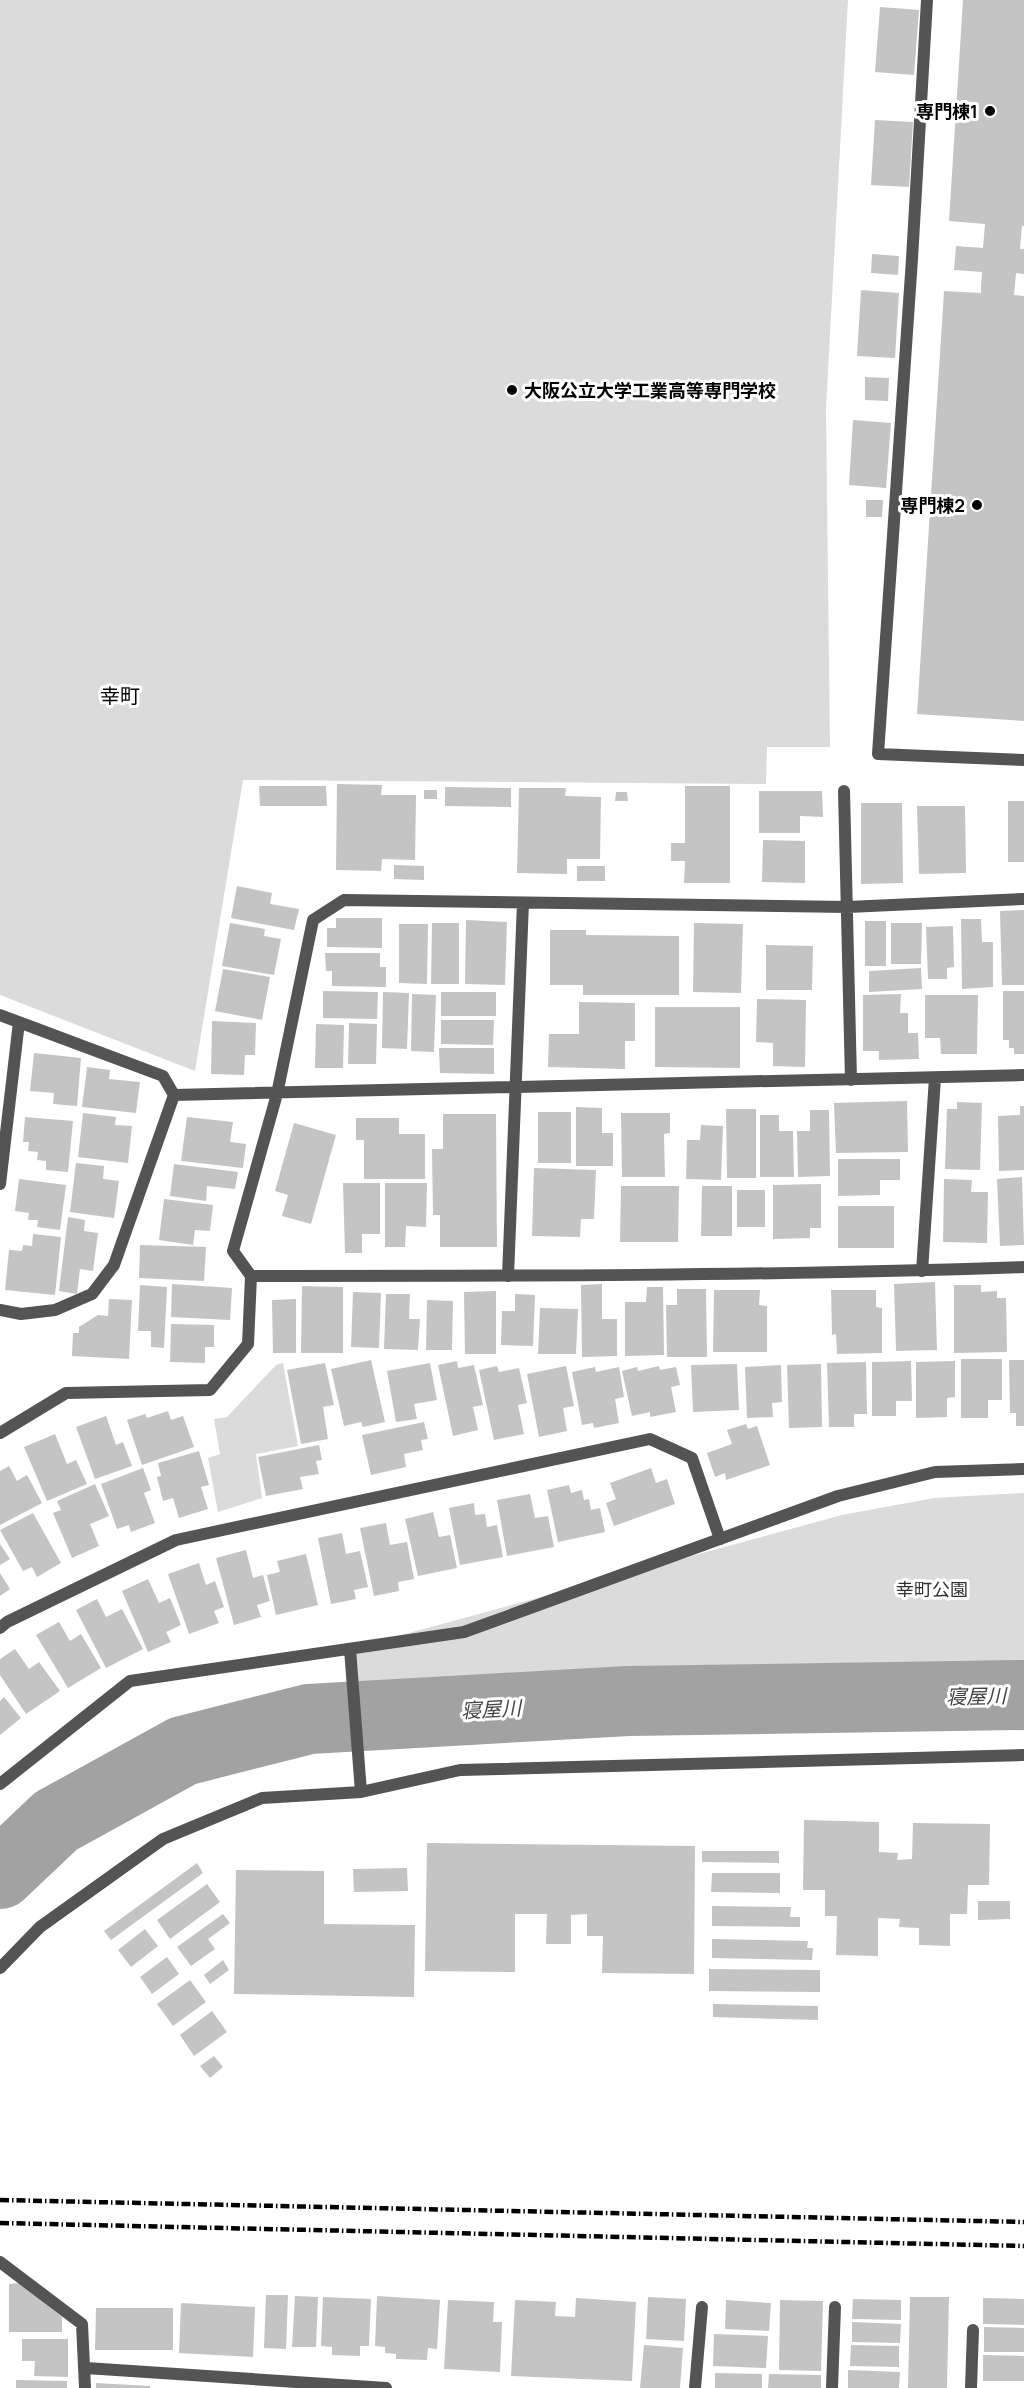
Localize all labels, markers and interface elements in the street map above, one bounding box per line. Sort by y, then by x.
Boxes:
place label: 専門棟1 [916,99,978,123]
marker: 専門棟1 [983,104,997,118]
place label: 大阪公立大学工業高等専門学校 [524,378,776,402]
marker: 大阪公立大学工業高等専門学校 [505,383,519,397]
place label: 専門棟2 [900,493,965,517]
marker: 専門棟2 [970,498,984,512]
district label: 幸町 [100,682,140,709]
park label: 幸町公園 [896,1577,968,1601]
water label: 寝屋川 [946,1682,1008,1710]
water label: 寝屋川 [460,1694,524,1724]

